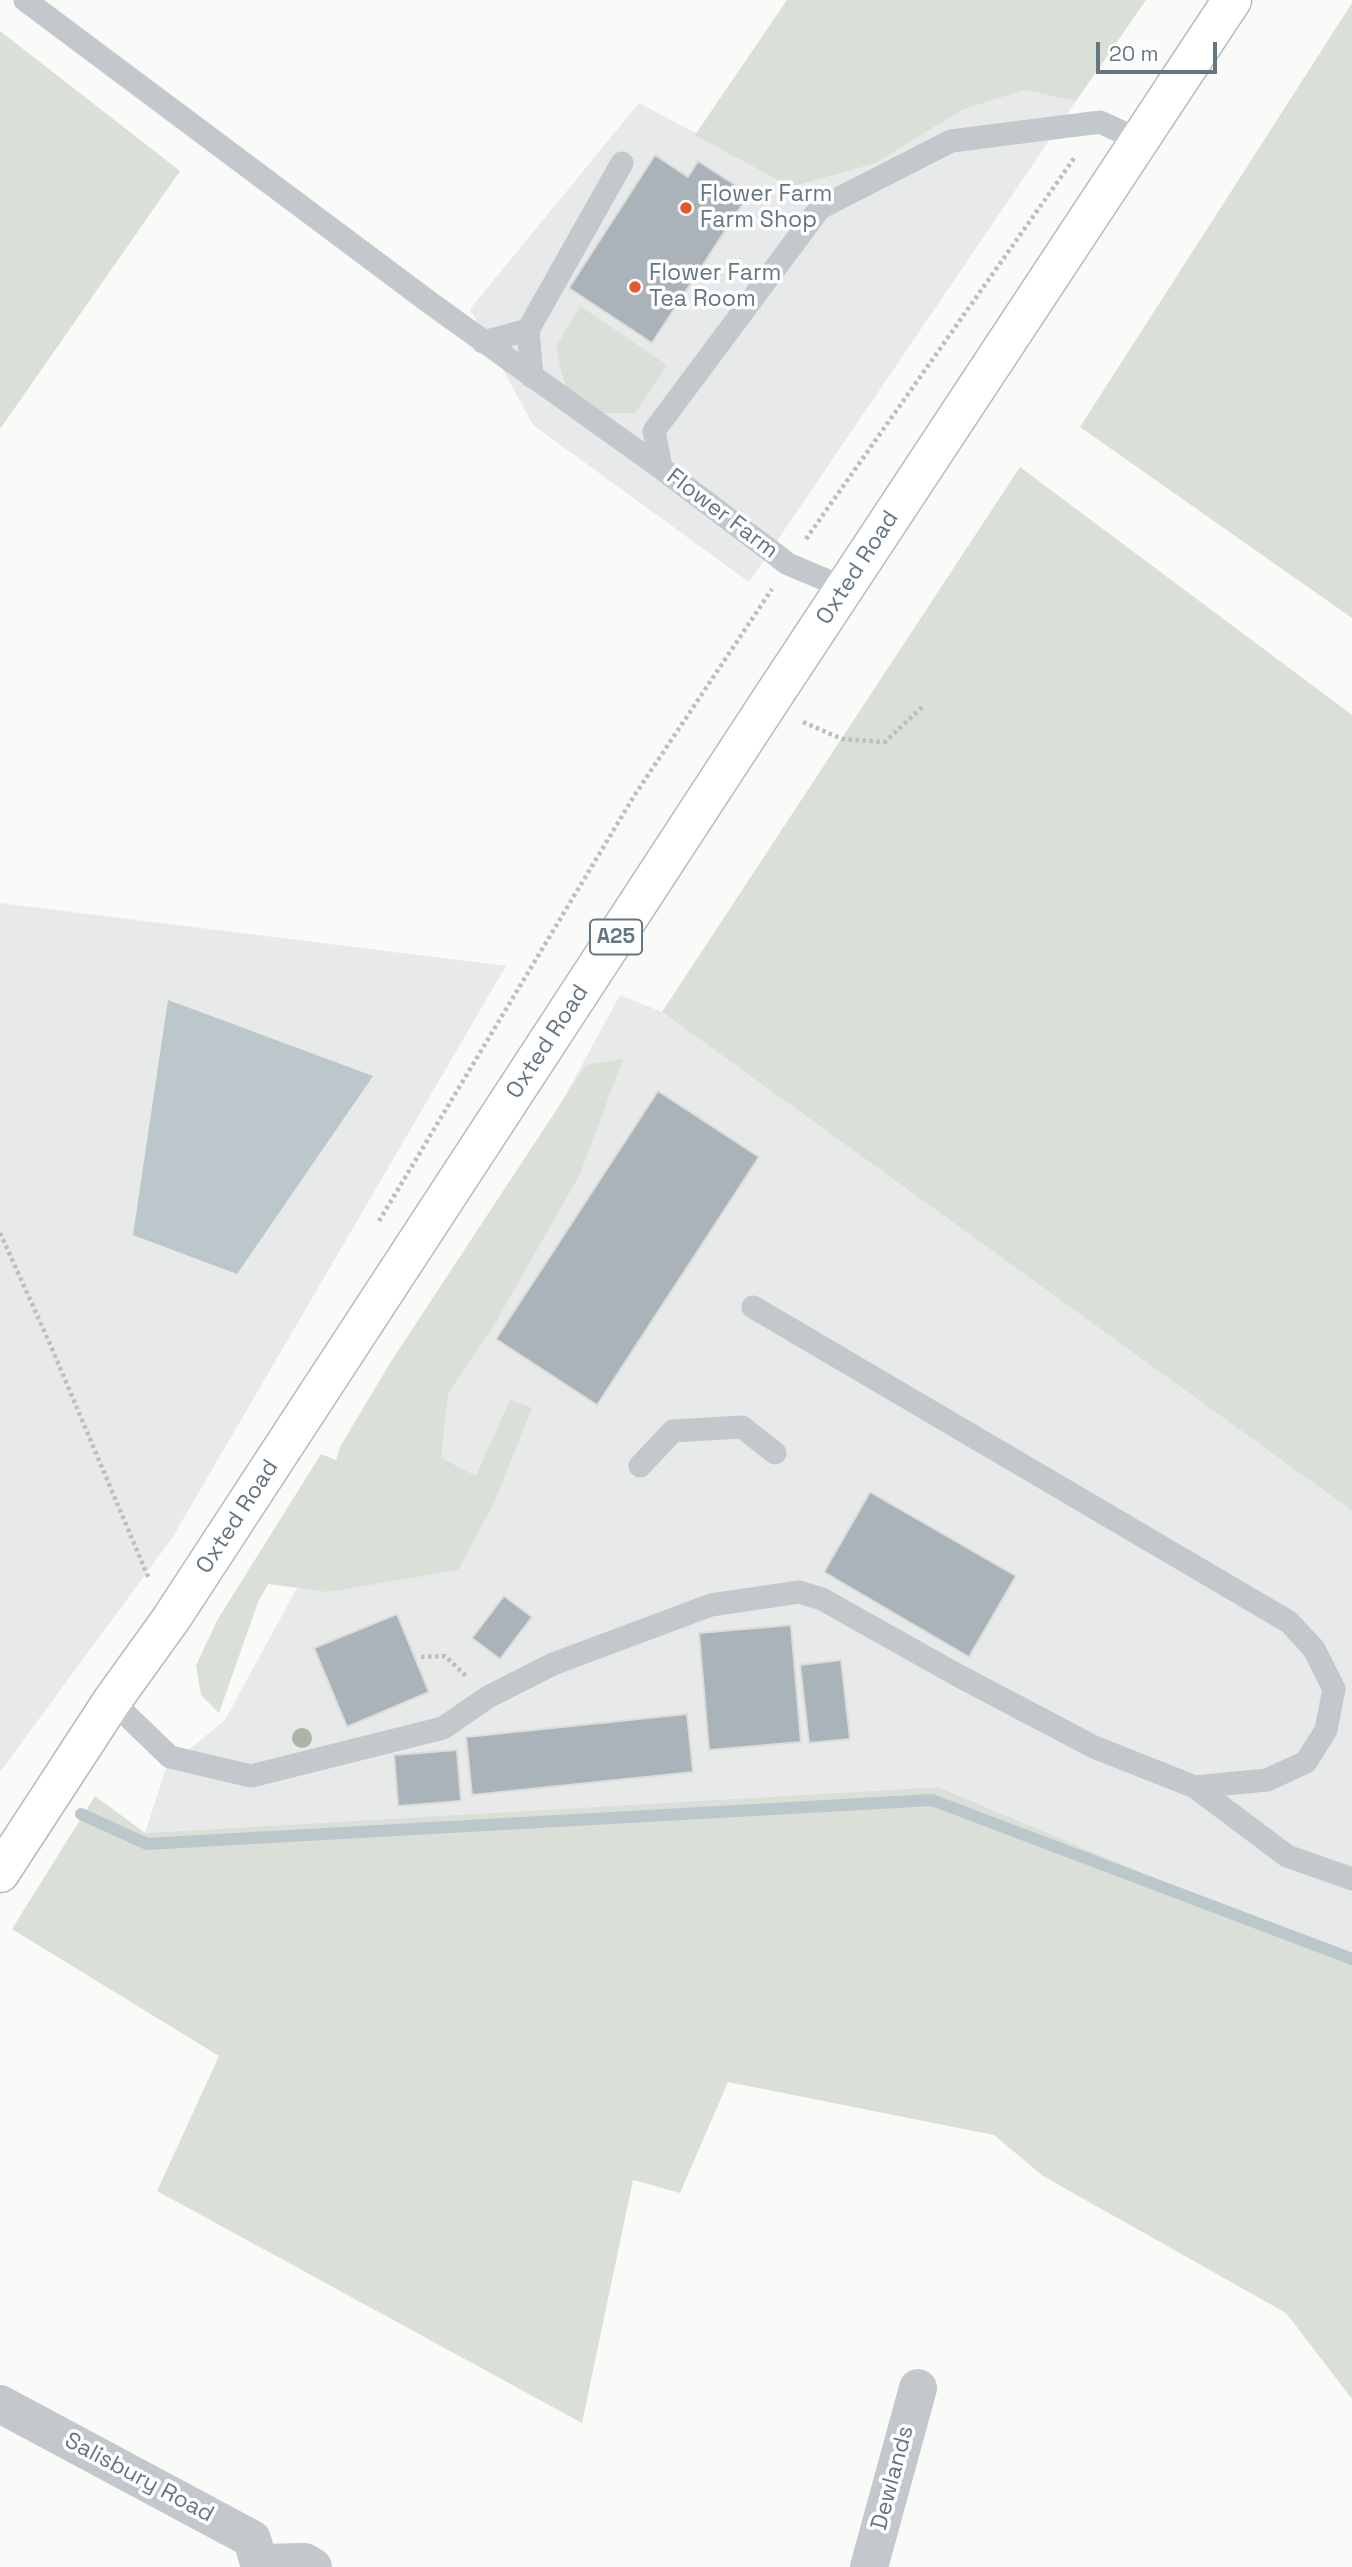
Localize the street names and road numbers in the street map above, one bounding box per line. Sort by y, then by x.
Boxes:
street label: Flower Farm [661,463,783,565]
street label: Oxted Road [811,506,905,630]
road number: A25 [590,920,642,954]
street label: Oxted Road [501,980,595,1104]
street label: Oxted Road [191,1455,285,1579]
street label: Dewlands [866,2423,920,2533]
street label: Salisbury Road [60,2427,218,2529]

